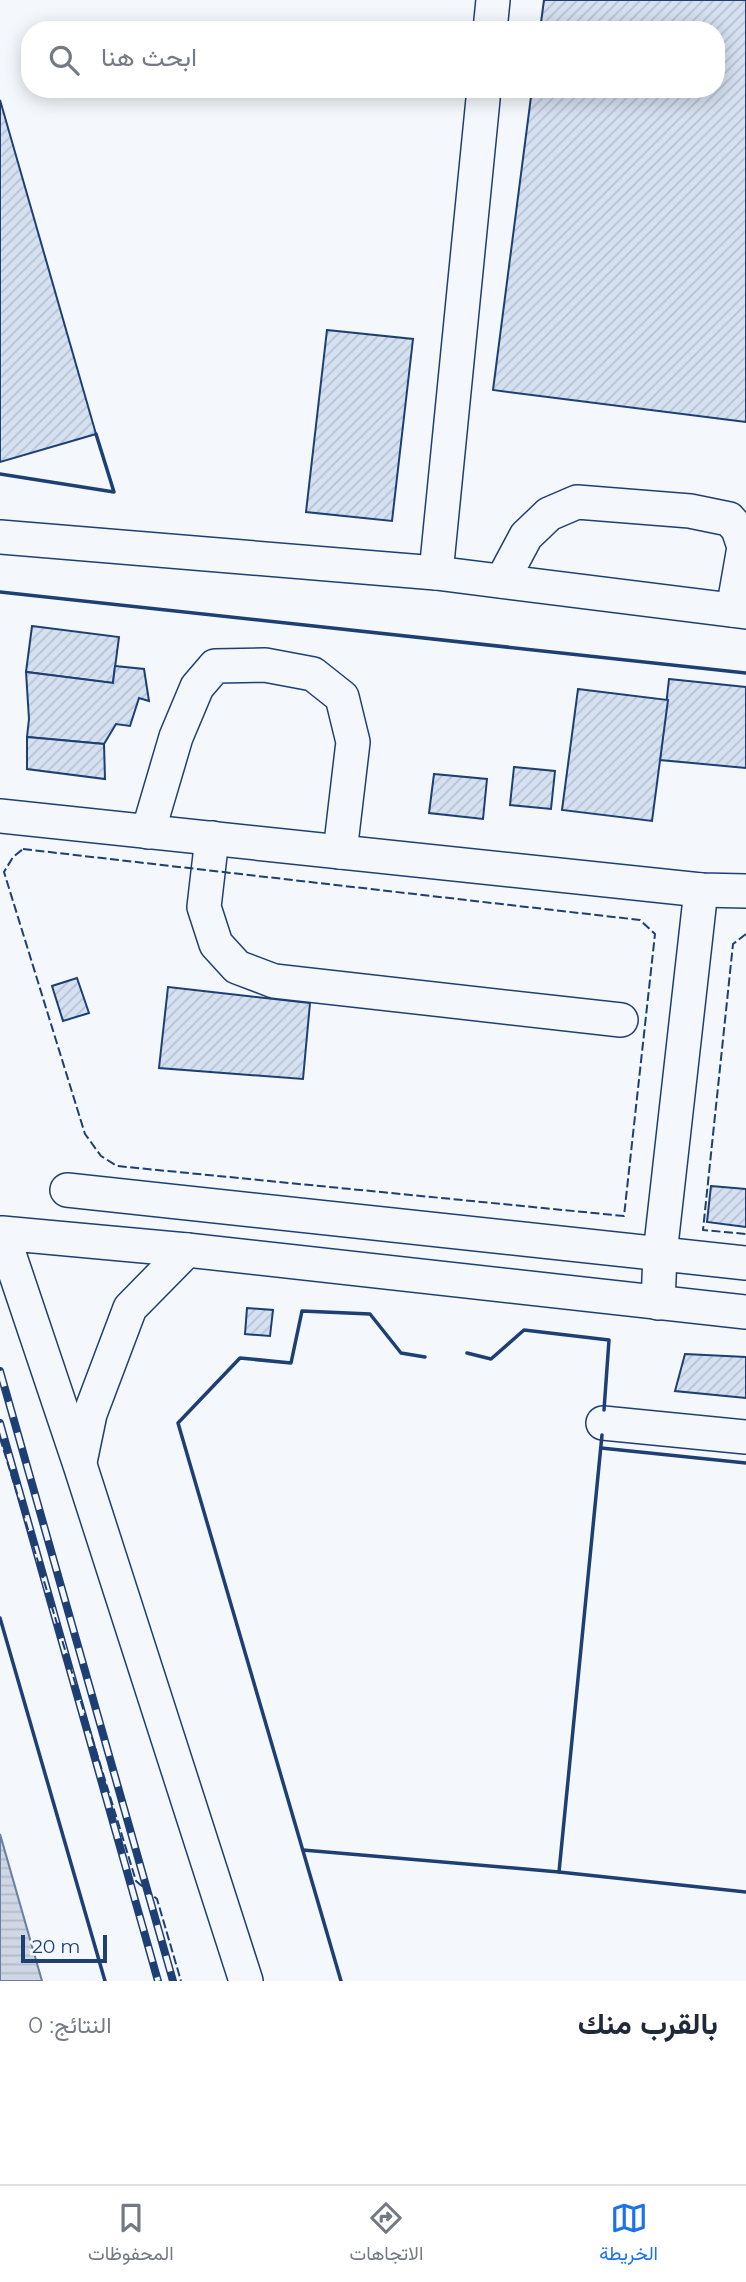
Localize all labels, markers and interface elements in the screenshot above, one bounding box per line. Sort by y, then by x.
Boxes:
search box [21,21,725,98]
icon: search [45,41,83,79]
text: ابحث هنا [101,41,197,73]
scale bar [21,1932,107,1964]
text: 20 m [32,1935,80,1958]
text: بالقرب منك [578,2005,718,2042]
text: النتائج: 0 [28,2011,112,2039]
tab: المحفوظات [88,2199,174,2270]
tab: الاتجاهات [350,2199,423,2270]
tab: الخريطة [599,2199,658,2270]

